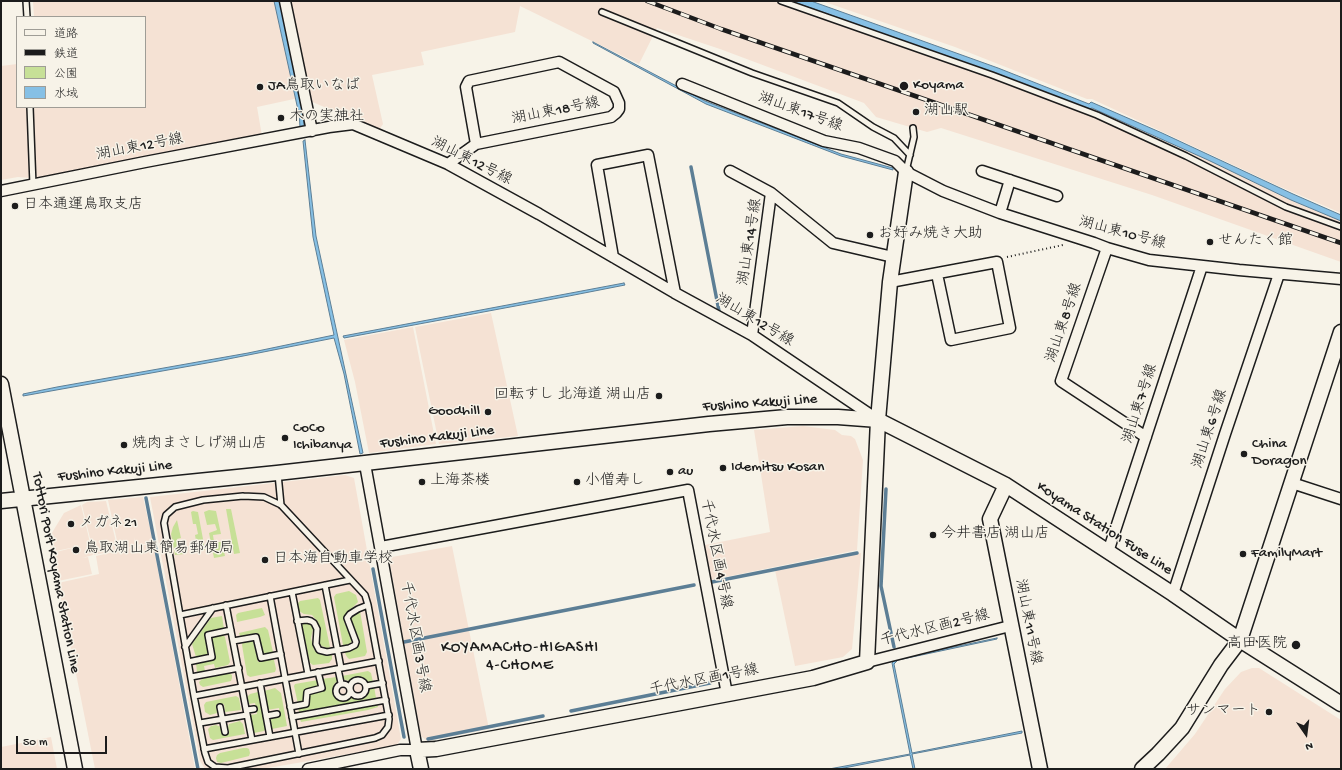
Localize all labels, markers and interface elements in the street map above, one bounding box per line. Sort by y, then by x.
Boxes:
legend [16,16,146,108]
text: 道路 [54,28,78,42]
text: 鉄道 [54,48,78,62]
text: 公園 [54,68,78,82]
place label: Koyama [913,77,964,95]
place label: JA鳥取いなば [268,78,360,96]
marker: Koyama [898,80,910,92]
marker: JA鳥取いなば [255,82,265,92]
text: 水域 [54,88,78,102]
street label: 湖山東17号線 [755,89,845,137]
street label: 湖山東18号線 [510,95,602,129]
place label: 湖山駅 [924,103,969,121]
marker: 湖山駅 [911,107,921,117]
place label: 木の実神社 [289,109,364,127]
marker: 木の実神社 [276,113,286,123]
street label: 湖山東12号線 [95,131,185,165]
street label: 湖山東12号線 [428,134,514,190]
place label: 日本通運鳥取支店 [23,197,143,215]
street label: 湖山東14号線 [735,197,767,287]
marker: 日本通運鳥取支店 [10,201,20,211]
street label: 湖山東10号線 [1076,214,1168,254]
place label: お好み焼き大助 [878,226,983,244]
marker: お好み焼き大助 [865,230,875,240]
place label: せんたく館 [1218,233,1293,251]
marker: せんたく館 [1205,237,1215,247]
street label: 湖山東8号線 [1043,281,1087,365]
street label: 湖山東12号線 [711,291,797,351]
street label: 湖山東7号線 [1120,362,1162,446]
place label: 回転すし 北海道 湖山店 [494,387,651,405]
street label: 湖山東6号線 [1190,387,1232,471]
marker: 回転すし 北海道 湖山店 [654,391,664,401]
street label: Fushino Kakuji Line [702,391,818,417]
place label: Goodhill [428,403,480,421]
marker: Goodhill [483,407,493,417]
place label: CoCo Ichibanya [293,420,352,455]
street label: Fushino Kakuji Line [379,422,495,454]
marker: CoCo Ichibanya [280,433,290,443]
place label: 焼肉まさしげ湖山店 [132,436,267,454]
place label: China Doragon [1252,436,1307,471]
marker: 焼肉まさしげ湖山店 [119,440,129,450]
marker: China Doragon [1239,449,1249,459]
street label: Fushino Kakuji Line [57,457,173,487]
place label: Idemitsu Kosan [731,459,824,477]
place label: au [678,463,693,481]
marker: Idemitsu Kosan [718,463,728,473]
marker: au [665,467,675,477]
street label: Tottori Port Koyama Station Line [27,471,83,675]
place label: 上海茶楼 [430,473,490,491]
place label: 小僧寿し [585,473,645,491]
marker: 上海茶楼 [417,477,427,487]
marker: 小僧寿し [572,477,582,487]
street label: Koyama Station Fuse Line [1033,478,1175,580]
street label: 千代水区画4号線 [695,497,735,611]
place label: メガネ21 [79,515,137,533]
marker: メガネ21 [66,519,76,529]
place label: 今井書店 湖山店 [941,526,1050,544]
marker: 今井書店 湖山店 [928,530,938,540]
place label: 鳥取湖山東簡易郵便局 [84,541,234,559]
marker: 鳥取湖山東簡易郵便局 [71,545,81,555]
place label: FamilyMart [1251,545,1322,563]
marker: FamilyMart [1238,549,1248,559]
place label: 日本海自動車学校 [273,551,393,569]
marker: 日本海自動車学校 [260,555,270,565]
street label: 湖山東11号線 [1010,578,1044,666]
street label: 千代水区画3号線 [395,580,433,694]
street label: 千代水区画2号線 [878,607,992,651]
place label: 高田医院 [1227,636,1287,654]
district label: KOYAMACHO-HIGASHI 4-CHOME [441,639,599,677]
marker: 高田医院 [1290,639,1302,651]
street label: 千代水区画1号線 [648,662,760,700]
place label: サンマート [1186,703,1261,721]
marker: サンマート [1264,707,1274,717]
north arrow [1286,714,1326,754]
scale bar [18,728,109,754]
text: 50 m [23,736,48,750]
text: N [1304,739,1314,752]

